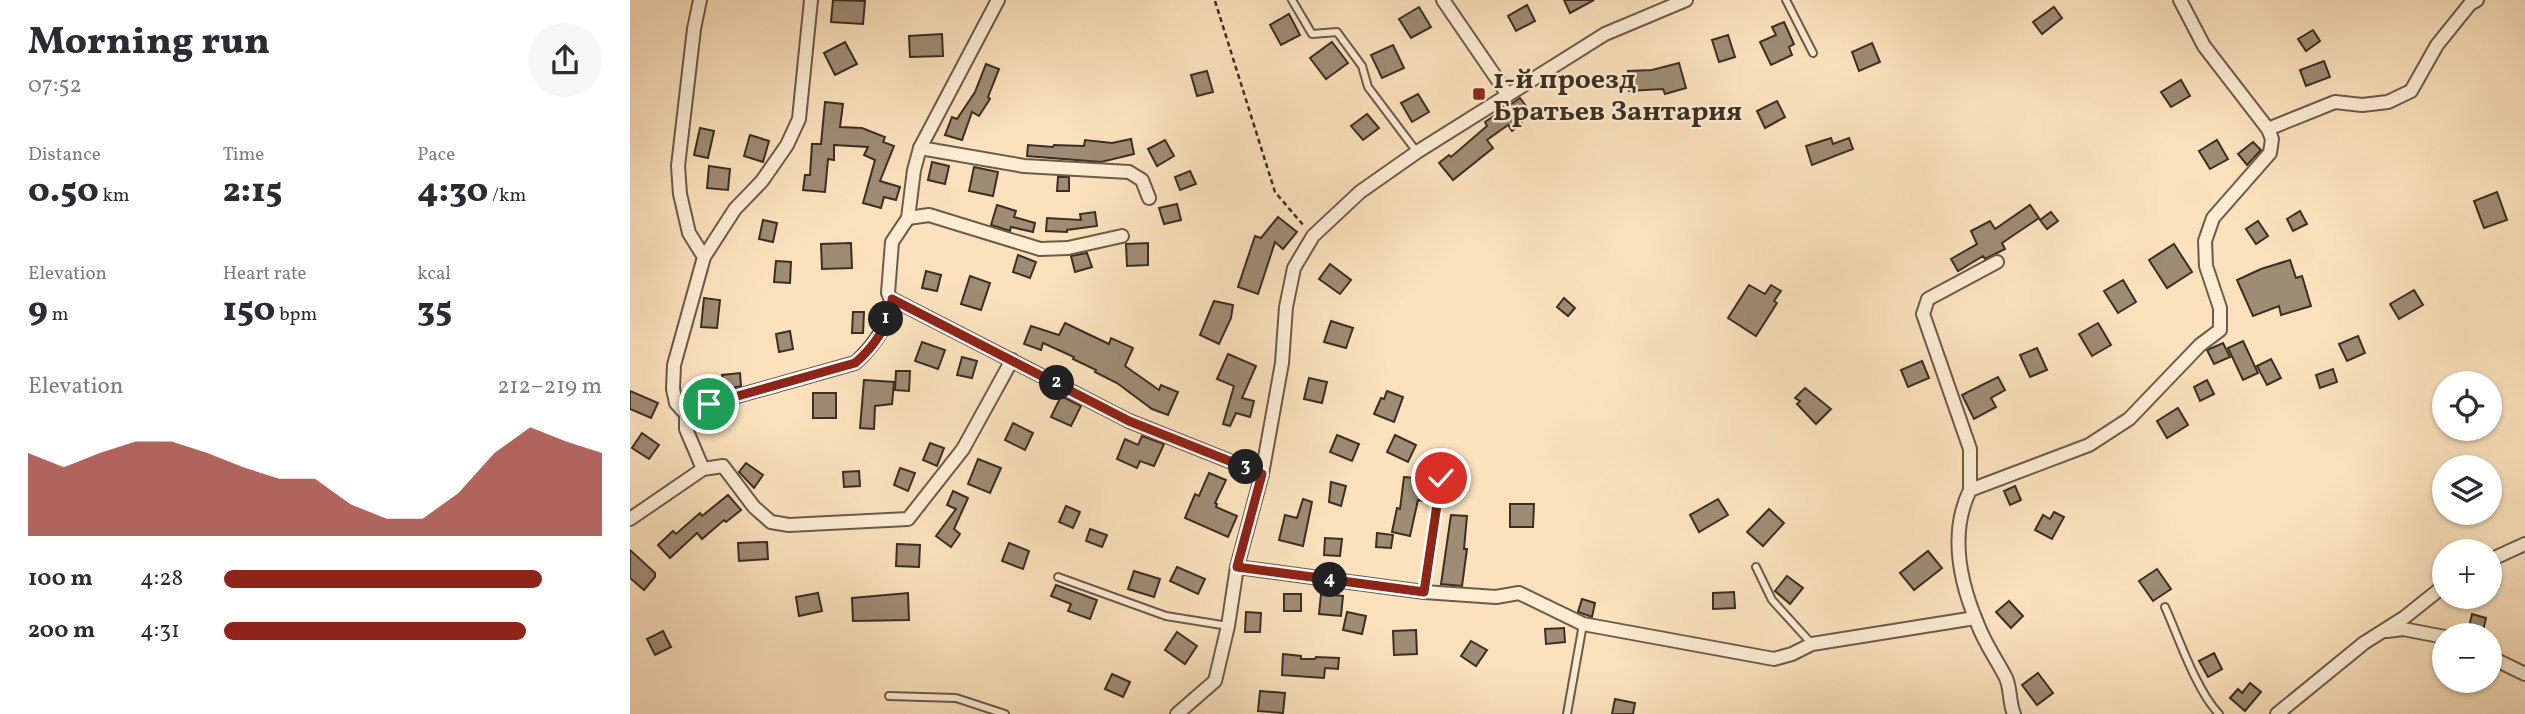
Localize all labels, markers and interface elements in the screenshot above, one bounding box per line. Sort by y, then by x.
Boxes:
text: Morning run [28,17,270,70]
button: share [528,23,602,97]
place label: 1-й проезд Братьев Зантария [1493,61,1742,132]
text: 07:52 [28,70,82,102]
marker: 1-й проезд Братьев Зантария [1471,86,1487,102]
text: Distance [28,142,101,168]
text: Time [223,142,264,168]
text: Pace [417,142,455,168]
text: 0.50 [28,168,99,216]
text: 2:15 [223,168,282,216]
text: 4:30 [417,168,488,216]
text: km [99,183,130,209]
text: /km [488,183,526,209]
text: Elevation [28,261,107,287]
text: Heart rate [223,261,307,287]
text: kcal [417,261,451,287]
text: 9 [28,287,48,335]
text: 150 [223,287,275,335]
text: 35 [417,287,452,335]
text: m [48,302,68,328]
text: bpm [275,302,317,328]
pin: 1 [868,302,904,336]
text: 1 [882,305,889,331]
pin: 2 [1040,366,1074,400]
text: 2 [1052,369,1061,395]
text: Elevation [28,371,124,403]
text: 212–219 m [497,371,602,403]
map controls [2432,371,2502,693]
button: locate [2432,371,2502,441]
pin [679,374,739,434]
icon: arrive [690,385,728,423]
pin [1411,448,1471,508]
pin: 3 [1228,449,1264,484]
text: 3 [1241,453,1250,479]
button: layers [2432,455,2502,525]
icon: check [1422,459,1460,497]
button: + [2432,539,2502,609]
pin: 4 [1312,562,1348,598]
text: 100 m [28,563,93,595]
text: 4:28 [140,563,183,595]
text: 4 [1324,566,1335,592]
text: 200 m [28,615,95,647]
text: 4:31 [140,615,180,647]
button: − [2432,623,2502,693]

